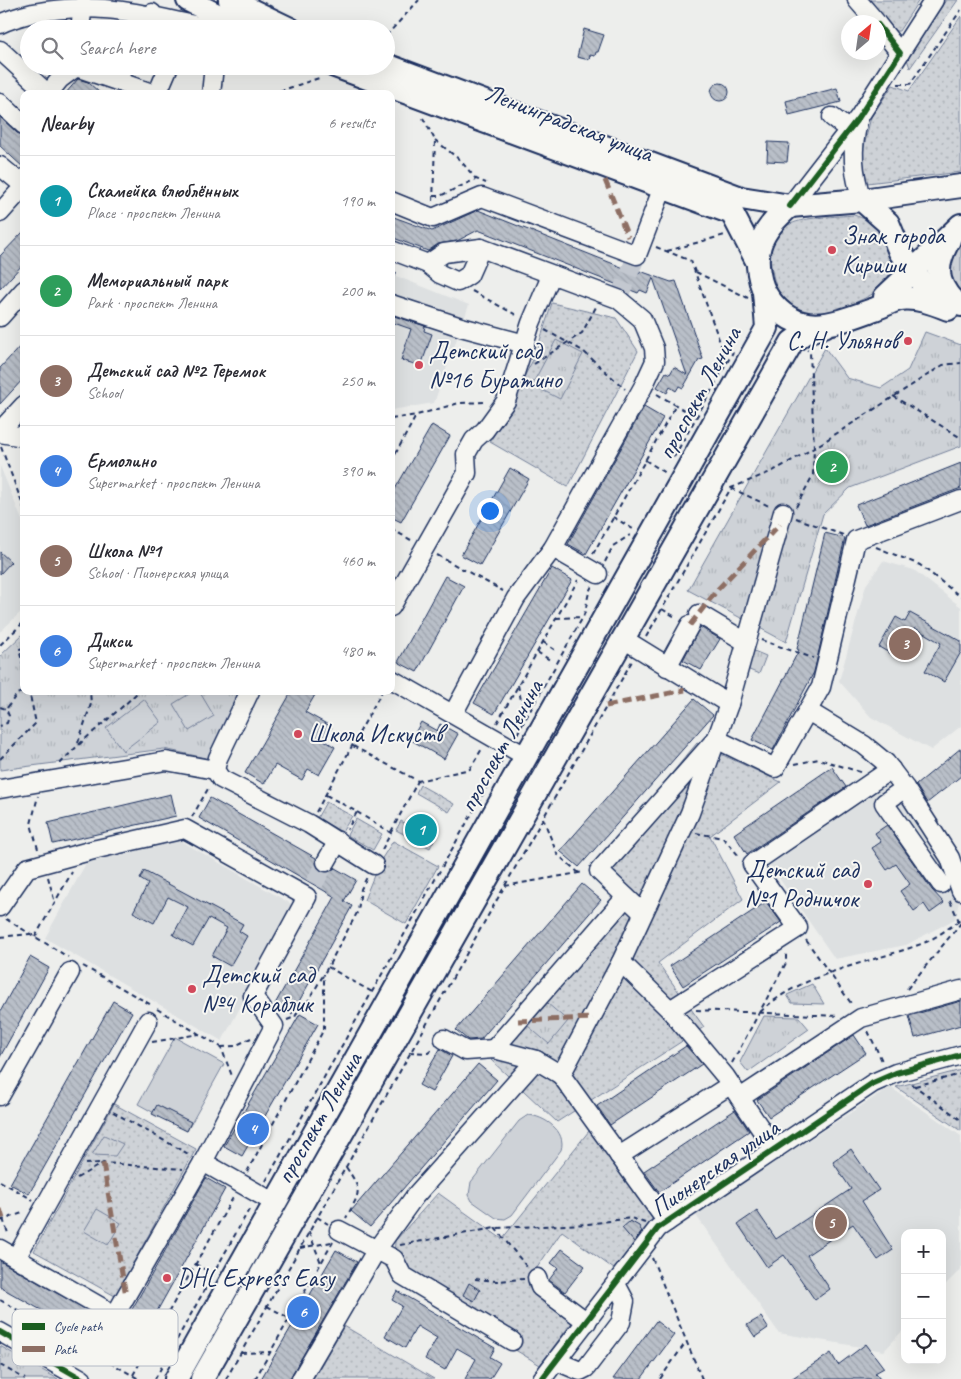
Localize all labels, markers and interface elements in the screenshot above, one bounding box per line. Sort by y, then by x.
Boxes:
north arrow [841,15,886,60]
search box [20,20,395,75]
icon: search [38,34,66,62]
text: Search here [78,36,155,60]
street label: Ленинградская улица [481,76,659,170]
text: Nearby [40,110,93,136]
text: 6 results [328,113,375,133]
text: Скамейка влюблённых [87,179,237,203]
text: 1 [52,191,60,211]
text: 190 m [341,191,375,211]
text: Place · проспект Ленина [87,203,220,223]
place label: Знак города Кириши [842,220,947,281]
marker: Знак города Кириши [826,244,838,256]
text: Мемориальный парк [87,269,228,293]
text: 2 [52,281,60,301]
text: 200 m [341,281,375,301]
text: Park · проспект Ленина [87,293,217,313]
street label: проспект Ленина [649,319,750,465]
place label: С. Н. Ульянов [787,325,904,357]
place label: Детский сад №16 Буратино [429,335,563,396]
marker: С. Н. Ульянов [902,335,914,347]
text: Детский сад №2 Теремок [87,359,266,383]
marker: Детский сад №16 Буратино [413,359,425,371]
text: 3 [52,371,60,391]
text: 250 m [341,371,375,391]
text: School [87,383,121,403]
pin: 2 [816,448,848,486]
text: Ермолино [87,449,156,473]
text: 4 [52,461,60,481]
text: 390 m [341,461,375,481]
text: Supermarket · проспект Ленина [87,473,260,493]
your location [477,498,503,524]
text: Школа №1 [87,539,161,563]
text: 5 [53,551,59,571]
text: 460 m [341,551,375,571]
text: School · Пионерская улица [87,563,228,583]
pin: 3 [889,625,921,663]
text: Дикси [87,629,132,653]
text: 6 [52,641,60,661]
text: 480 m [341,641,375,661]
text: Supermarket · проспект Ленина [87,653,260,673]
street label: проспект Ленина [451,672,552,818]
place label: Школа Искуств [308,718,449,750]
marker: Школа Искуств [292,728,304,740]
pin: 1 [405,811,437,849]
place label: Детский сад №1 Родничок [745,854,861,915]
marker: Детский сад №1 Родничок [862,878,874,890]
place label: Детский сад №4 Кораблик [202,959,316,1020]
marker: Детский сад №4 Кораблик [186,983,198,995]
street label: проспект Ленина [268,1045,371,1190]
pin: 4 [237,1110,269,1148]
street label: Пионерская улица [645,1111,787,1224]
pin: 5 [815,1204,847,1242]
map controls [901,1229,946,1364]
button: + [901,1229,946,1274]
place label: DHL Express Easy [177,1262,337,1294]
marker: DHL Express Easy [161,1272,173,1284]
button: − [901,1274,946,1319]
pin: 6 [287,1293,319,1331]
legend [12,1309,178,1366]
text: Cycle path [54,1318,103,1335]
button: locate [901,1319,946,1364]
text: Path [54,1341,78,1358]

